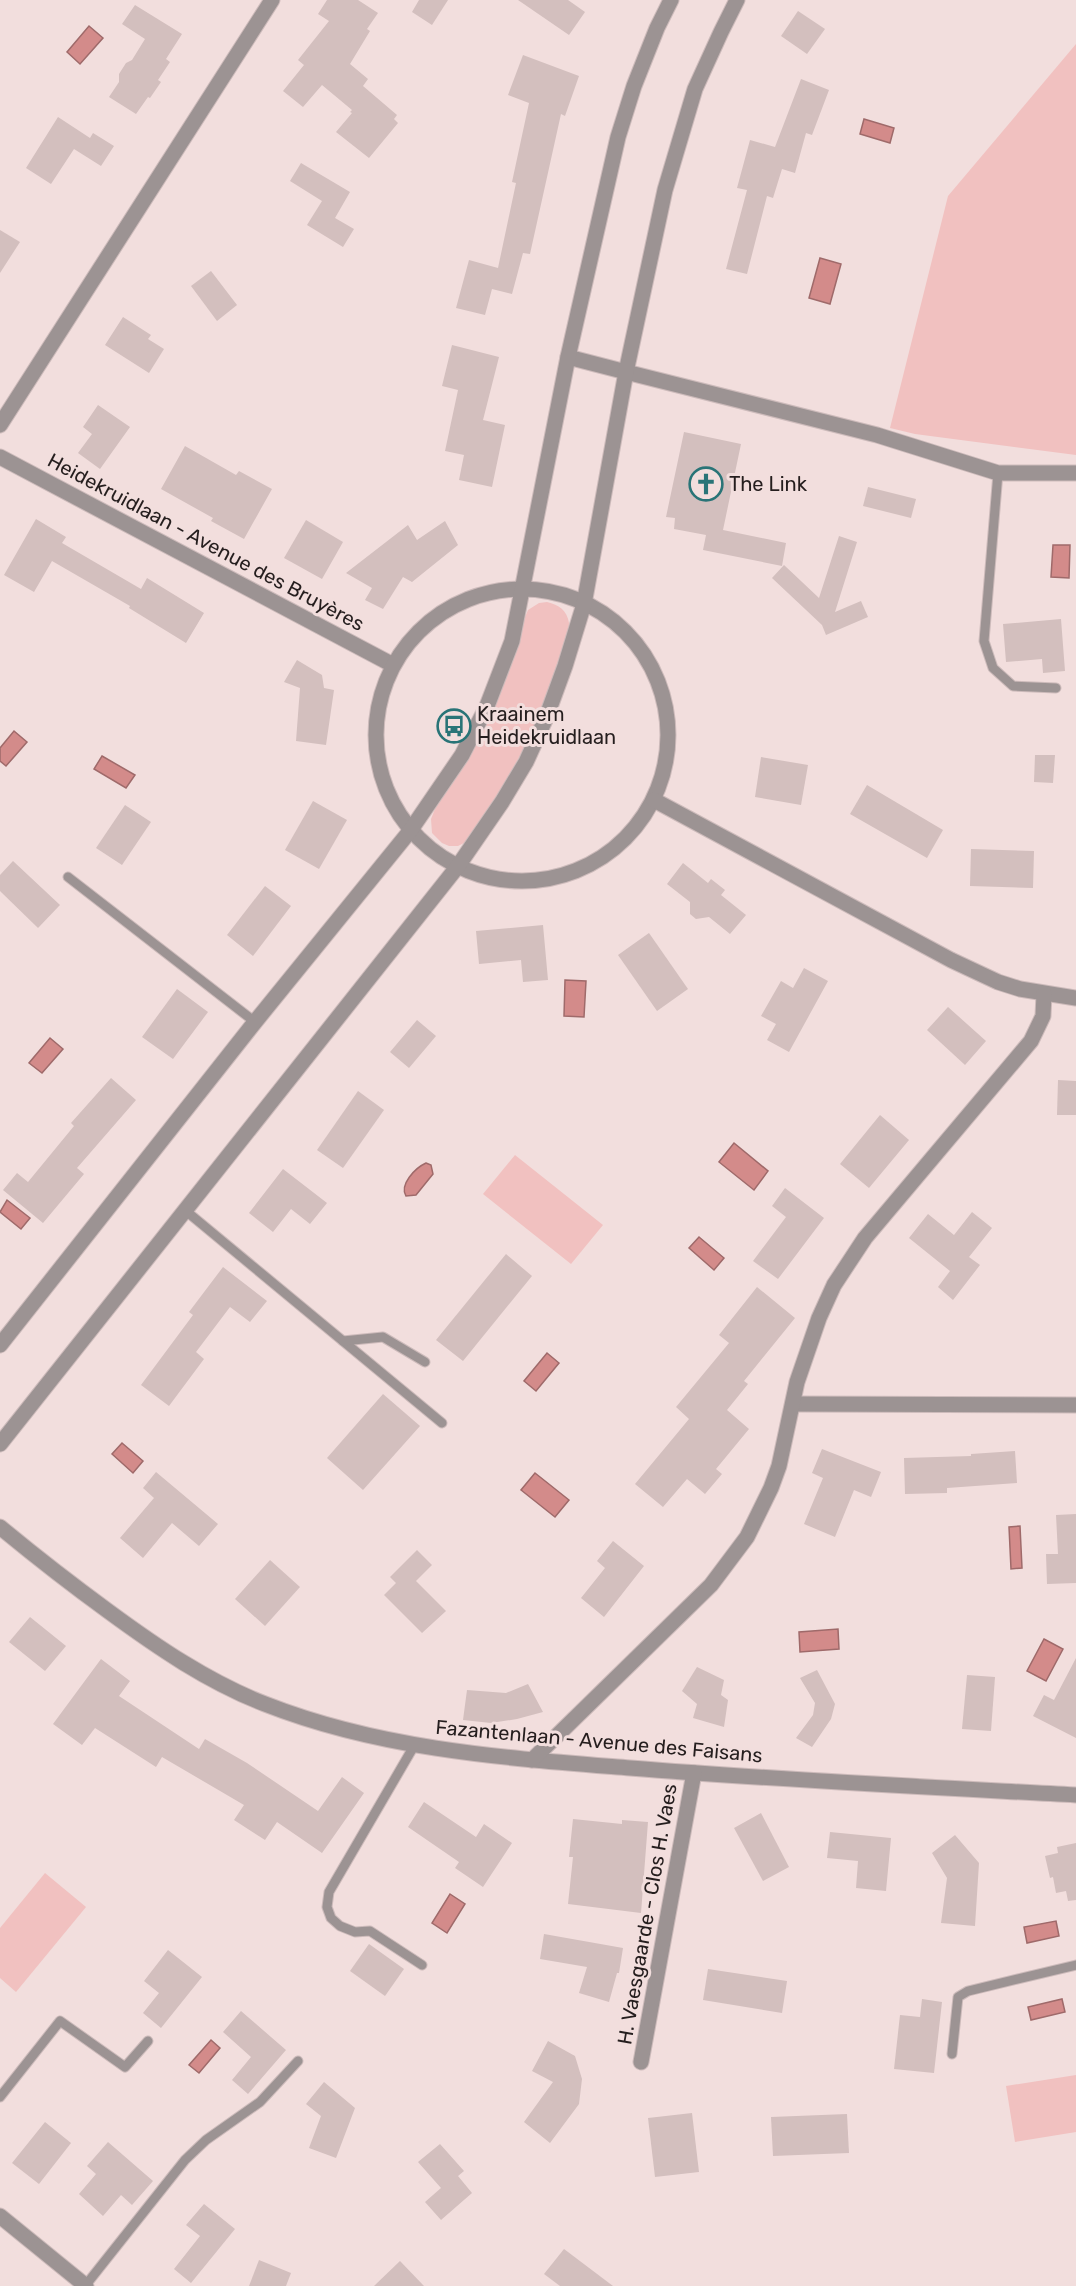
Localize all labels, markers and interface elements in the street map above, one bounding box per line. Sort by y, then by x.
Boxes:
street label: Heidekruidlaan - Avenue des Bruyères [44,448,368,636]
church icon: The Link [688,466,724,502]
place label: The Link [729,472,808,496]
place label: Kraainem Heidekruidlaan [477,702,616,749]
bus stop icon: Kraainem Heidekruidlaan [436,708,472,744]
street label: Fazantenlaan - Avenue des Faisans [434,1715,764,1767]
street label: H. Vaesgaarde - Clos H. Vaes [612,1782,682,2046]

